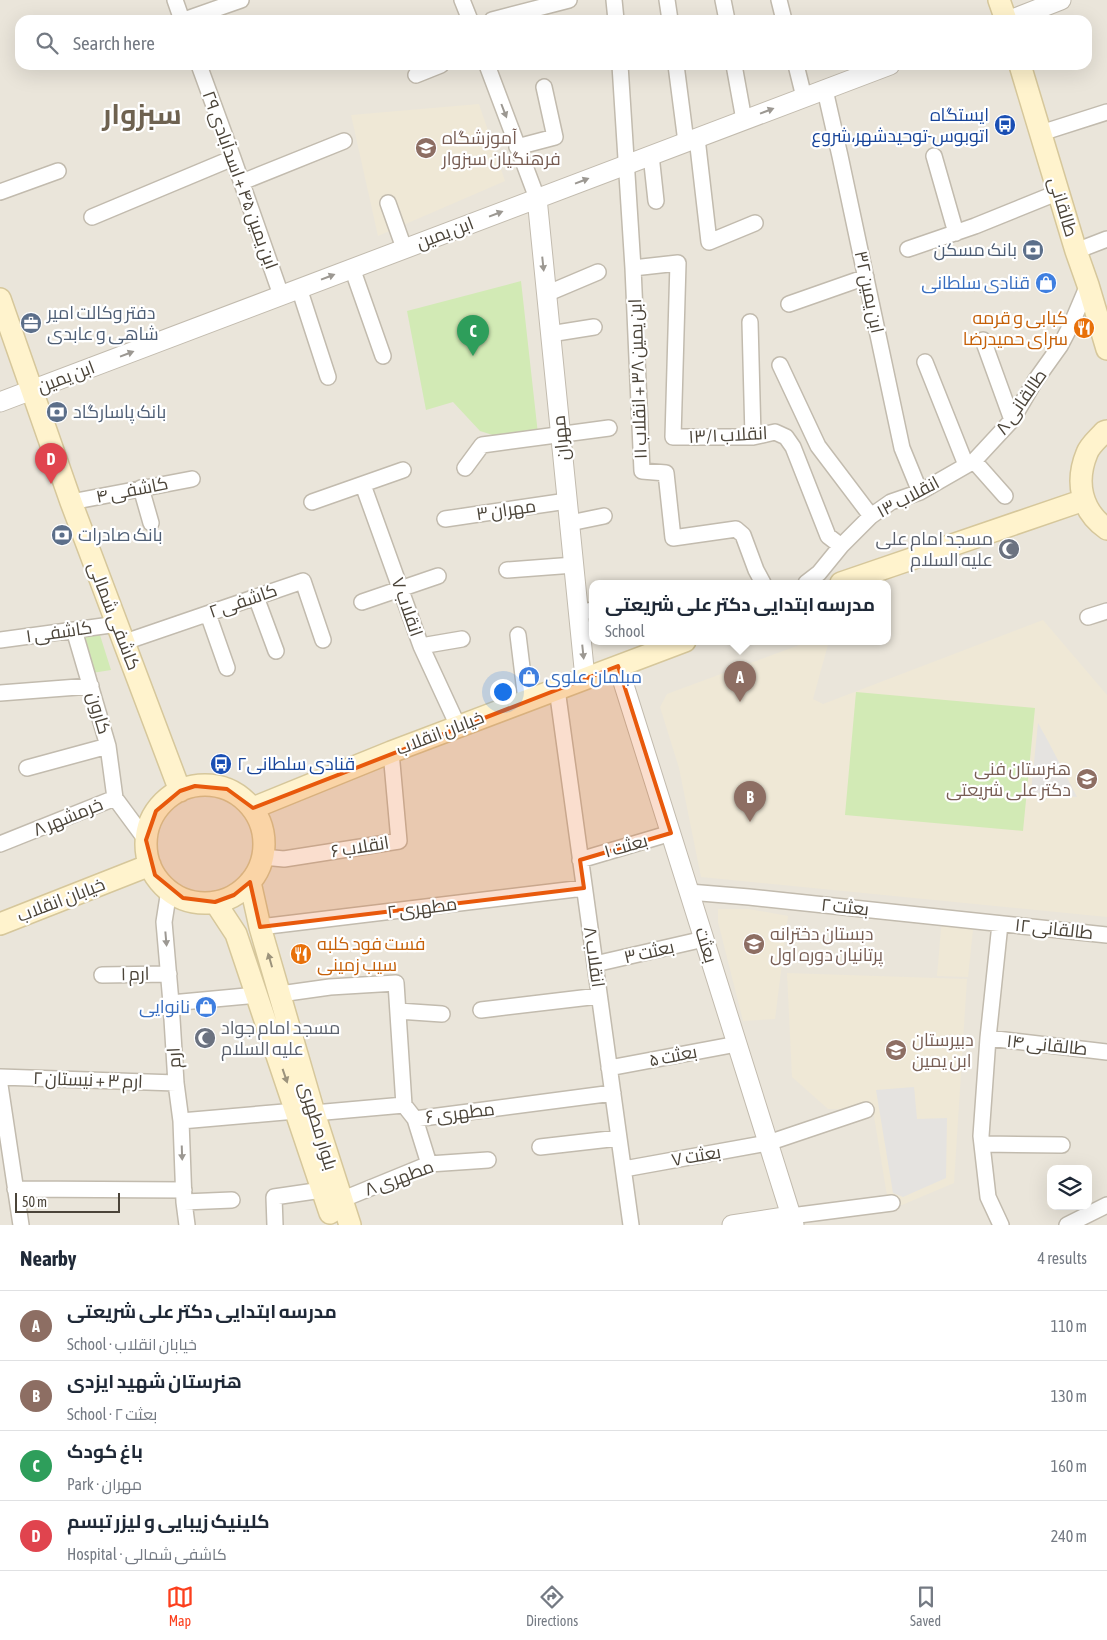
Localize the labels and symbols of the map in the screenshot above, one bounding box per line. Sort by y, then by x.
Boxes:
street label: ابن یمین ۴۵ + اسدآبادی ۲۹ [197,88,283,272]
district label: سبزوار [101,98,182,131]
one-way arrow [501,103,508,118]
place label: ایستگاه اتوبوس-توحیدشهر،شروع [811,104,989,148]
one-way arrow [760,107,775,115]
bus stop icon: ایستگاه اتوبوس-توحیدشهر،شروع [993,113,1017,137]
place label: آموزشگاه فرهنگیان سبزوار [441,127,561,170]
school or university icon: آموزشگاه فرهنگیان سبزوار [414,136,438,160]
street label: طالقانی [1044,175,1082,239]
one-way arrow [575,177,590,185]
one-way arrow [489,209,503,217]
street label: ابن یمین [413,212,477,254]
bank icon: بانک مسکن [1021,238,1045,262]
place label: بانک مسکن [933,239,1017,261]
street label: ابن یمین ۳۲ [850,249,888,335]
one-way arrow [539,256,547,272]
shop icon: قنادی سلطانی [1034,271,1058,295]
place label: قنادی سلطانی [921,272,1030,294]
one-way arrow [320,273,335,281]
street label: ابن یمین ۳۸ + انقلاب ۱۱ [624,298,652,460]
place label: دفتر وکالت امیر شاهی و عابدی [46,302,159,345]
place label: کبابی و قرمه سرای حمیدرضا [963,307,1068,350]
office icon: دفتر وکالت امیر شاهی و عابدی [19,311,43,335]
pin: C [457,315,489,356]
restaurant icon: کبابی و قرمه سرای حمیدرضا [1072,316,1096,340]
one-way arrow [119,350,134,357]
street label: ابن یمین [34,356,98,398]
street label: طالقانی ۸ [991,365,1051,439]
bank icon: بانک پاسارگاد [45,400,69,424]
place label: بانک پاسارگاد [73,401,166,424]
street label: مهران [548,414,574,462]
street label: انقلاب ۱۳/۱ [688,422,768,447]
pin: D [35,443,67,484]
street label: انقلاب ۱۳ [873,471,943,522]
street label: کاشفی ۴ [94,472,170,508]
street label: مهران ۳ [475,495,537,525]
bank icon: بانک صادرات [50,523,74,547]
place label: بانک صادرات [78,524,163,546]
place label: مسجد امام علی علیه السلام [875,528,993,572]
mosque icon: مسجد امام علی علیه السلام [997,537,1021,561]
street label: کاشفی شمالی [83,559,145,673]
street label: انقلاب ۷ [388,575,427,639]
street label: کاشفی ۲ [206,579,280,623]
street label: کاشفی ۱ [24,616,94,648]
one-way arrow [579,644,587,660]
pin: A [724,661,756,702]
shop icon: مبلمان علوی [517,665,541,689]
place label: مبلمان علوی [545,666,642,688]
your location [490,679,516,705]
street label: کارون [82,689,116,737]
street label: خیابان انقلاب [393,706,487,760]
bus stop icon: قنادی سلطانی۲ [209,752,233,776]
place label: قنادی سلطانی۲ [237,753,355,775]
place label: هنرستان فنی دکتر علی شریعتی [946,758,1071,801]
school or university icon: هنرستان فنی دکتر علی شریعتی [1075,767,1099,791]
pin: B [734,781,766,822]
street label: خرمشهر ۸ [30,793,106,841]
street label: بعثت ۱ [602,829,650,862]
street label: انقلاب ۶ [329,832,390,861]
street label: خیابان انقلاب [14,873,108,927]
street label: مطهری ۲ [386,893,458,923]
street label: بعثت ۲ [820,894,870,919]
street label: طالقانی ۱۲ [1014,914,1094,944]
place label: دبستان دخترانه پرتانیان دوره اول [770,923,883,967]
street label: بعثت [691,924,722,965]
street label: انقلاب ۸ [580,925,609,989]
one-way arrow [162,931,170,947]
school or university icon: دبستان دخترانه پرتانیان دوره اول [742,932,766,956]
place label: فست فود کلبه سیب زمینی [317,933,426,976]
street label: بعثت ۳ [622,936,676,967]
restaurant icon: فست فود کلبه سیب زمینی [289,942,313,966]
one-way arrow [266,953,274,968]
street label: ارم ۱ [120,963,150,986]
shop icon: نانوایی [194,995,218,1019]
place label: نانوایی [139,996,190,1018]
place label: مسجد امام جواد علیه السلام [221,1017,340,1061]
mosque icon: مسجد امام جواد علیه السلام [193,1026,217,1050]
place label: دبیرستان ابن یمین [912,1029,974,1072]
street label: طالقانی ۱۴ [1005,1030,1089,1060]
school or university icon: دبیرستان ابن یمین [884,1038,908,1062]
street label: بعثت ۵ [647,1041,699,1070]
street label: ارم [162,1047,187,1069]
street label: ارم ۳ + نیستان ۲ [33,1067,143,1094]
one-way arrow [281,1069,289,1084]
street label: بلوار مطهری [294,1079,342,1173]
street label: مطهری ۶ [424,1098,496,1128]
street label: بعثت ۷ [669,1141,722,1170]
one-way arrow [179,1145,187,1161]
street label: مطهری ۸ [361,1155,437,1201]
scale bar [15,1190,120,1213]

